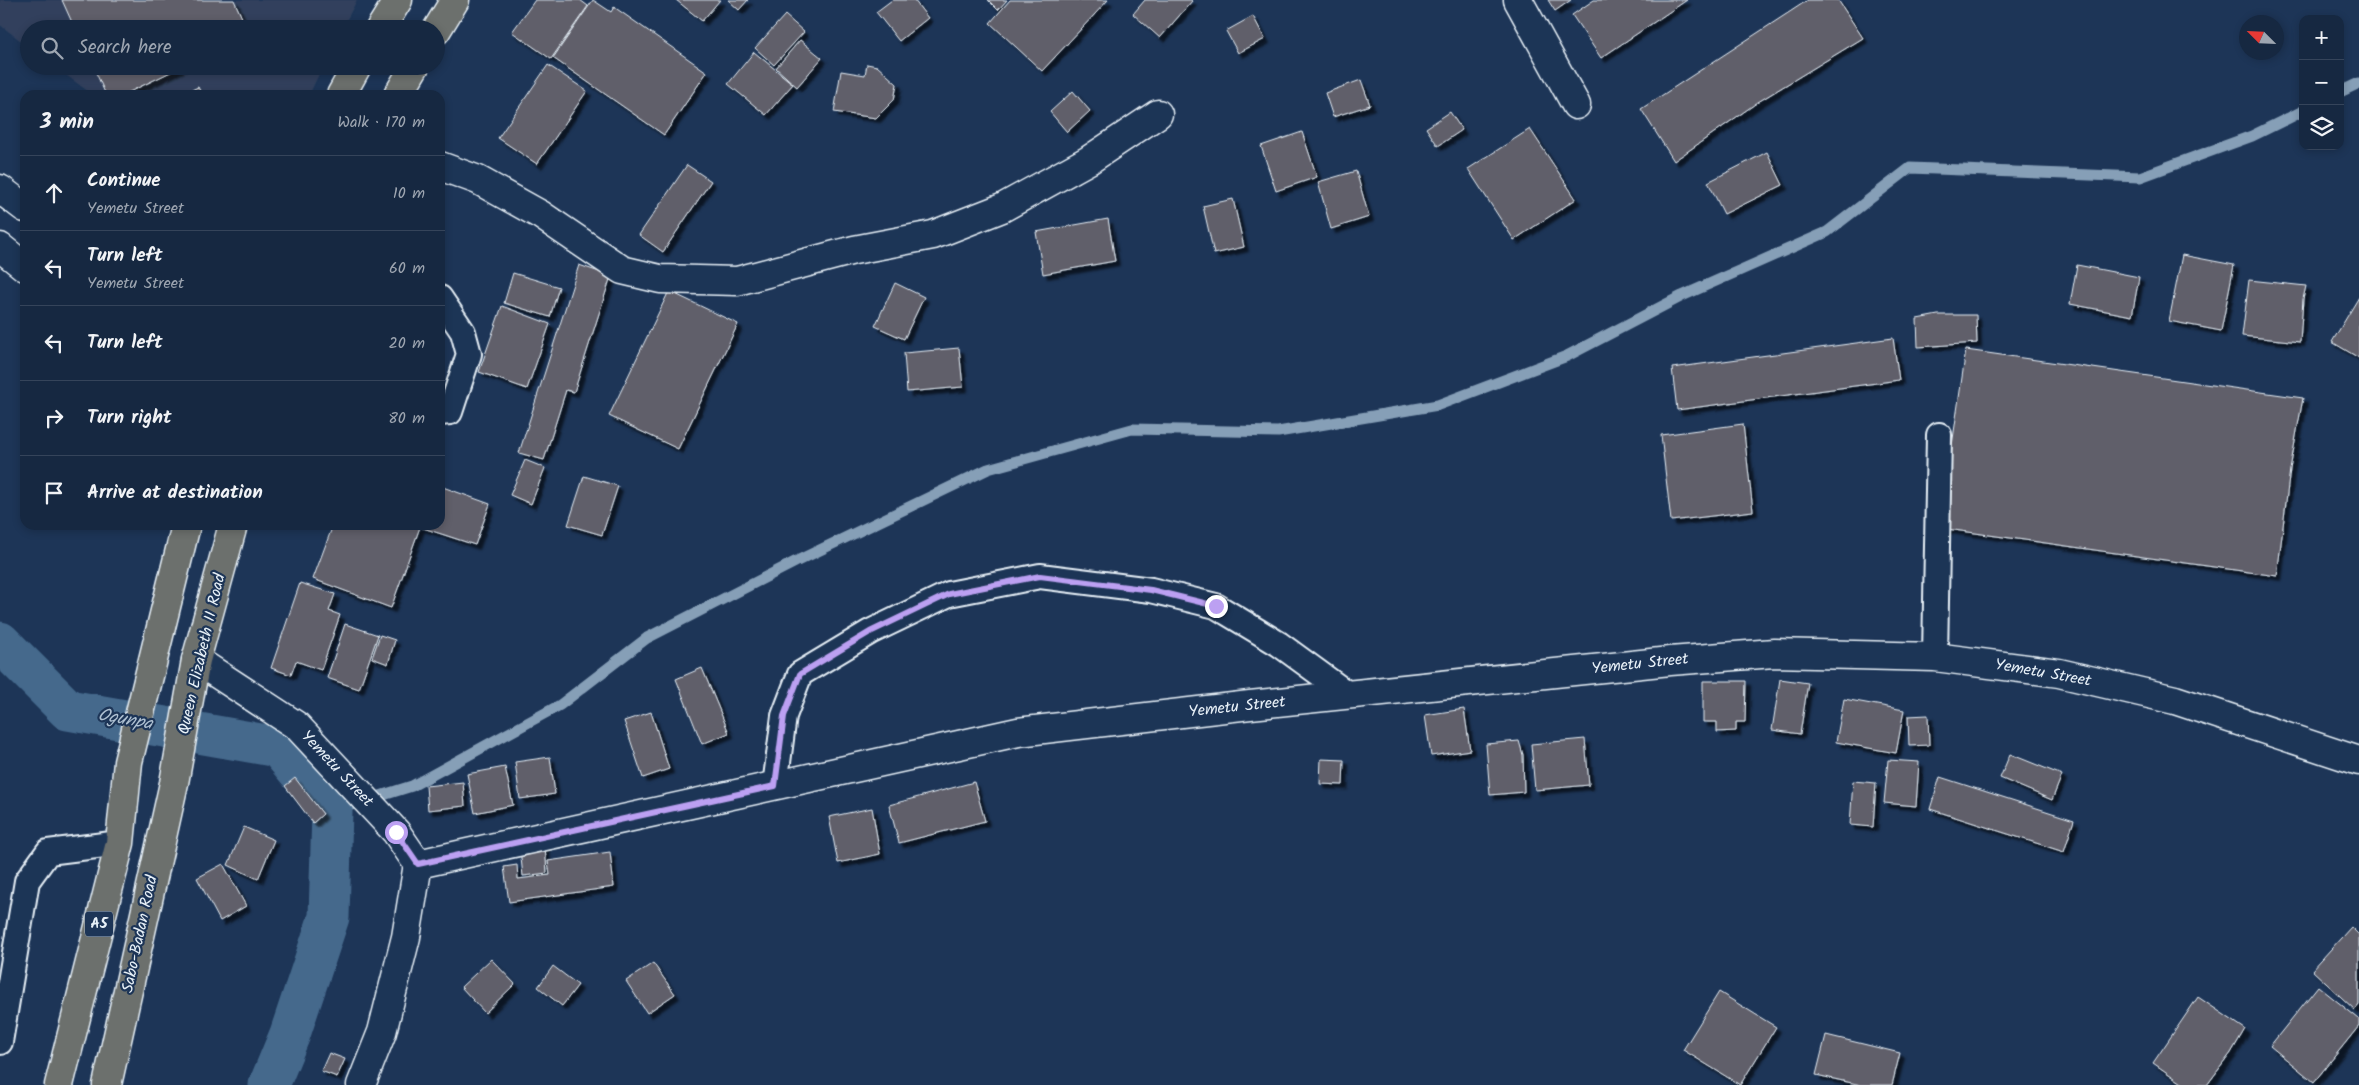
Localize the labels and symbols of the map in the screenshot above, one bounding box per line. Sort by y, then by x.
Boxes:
north arrow [2239,15,2284,60]
street label: Queen Elizabeth II Road [171,570,233,737]
route end [1205,595,1228,618]
street label: Yemetu Street [1590,646,1690,682]
street label: Yemetu Street [1993,652,2094,694]
street label: Yemetu Street [1187,689,1287,725]
water label: Ogunpa [95,701,156,739]
street label: Yemetu Street [295,725,380,814]
route start [385,821,408,844]
street label: Sabo-Badan Road [115,872,165,995]
road number: A5 [85,912,113,936]

